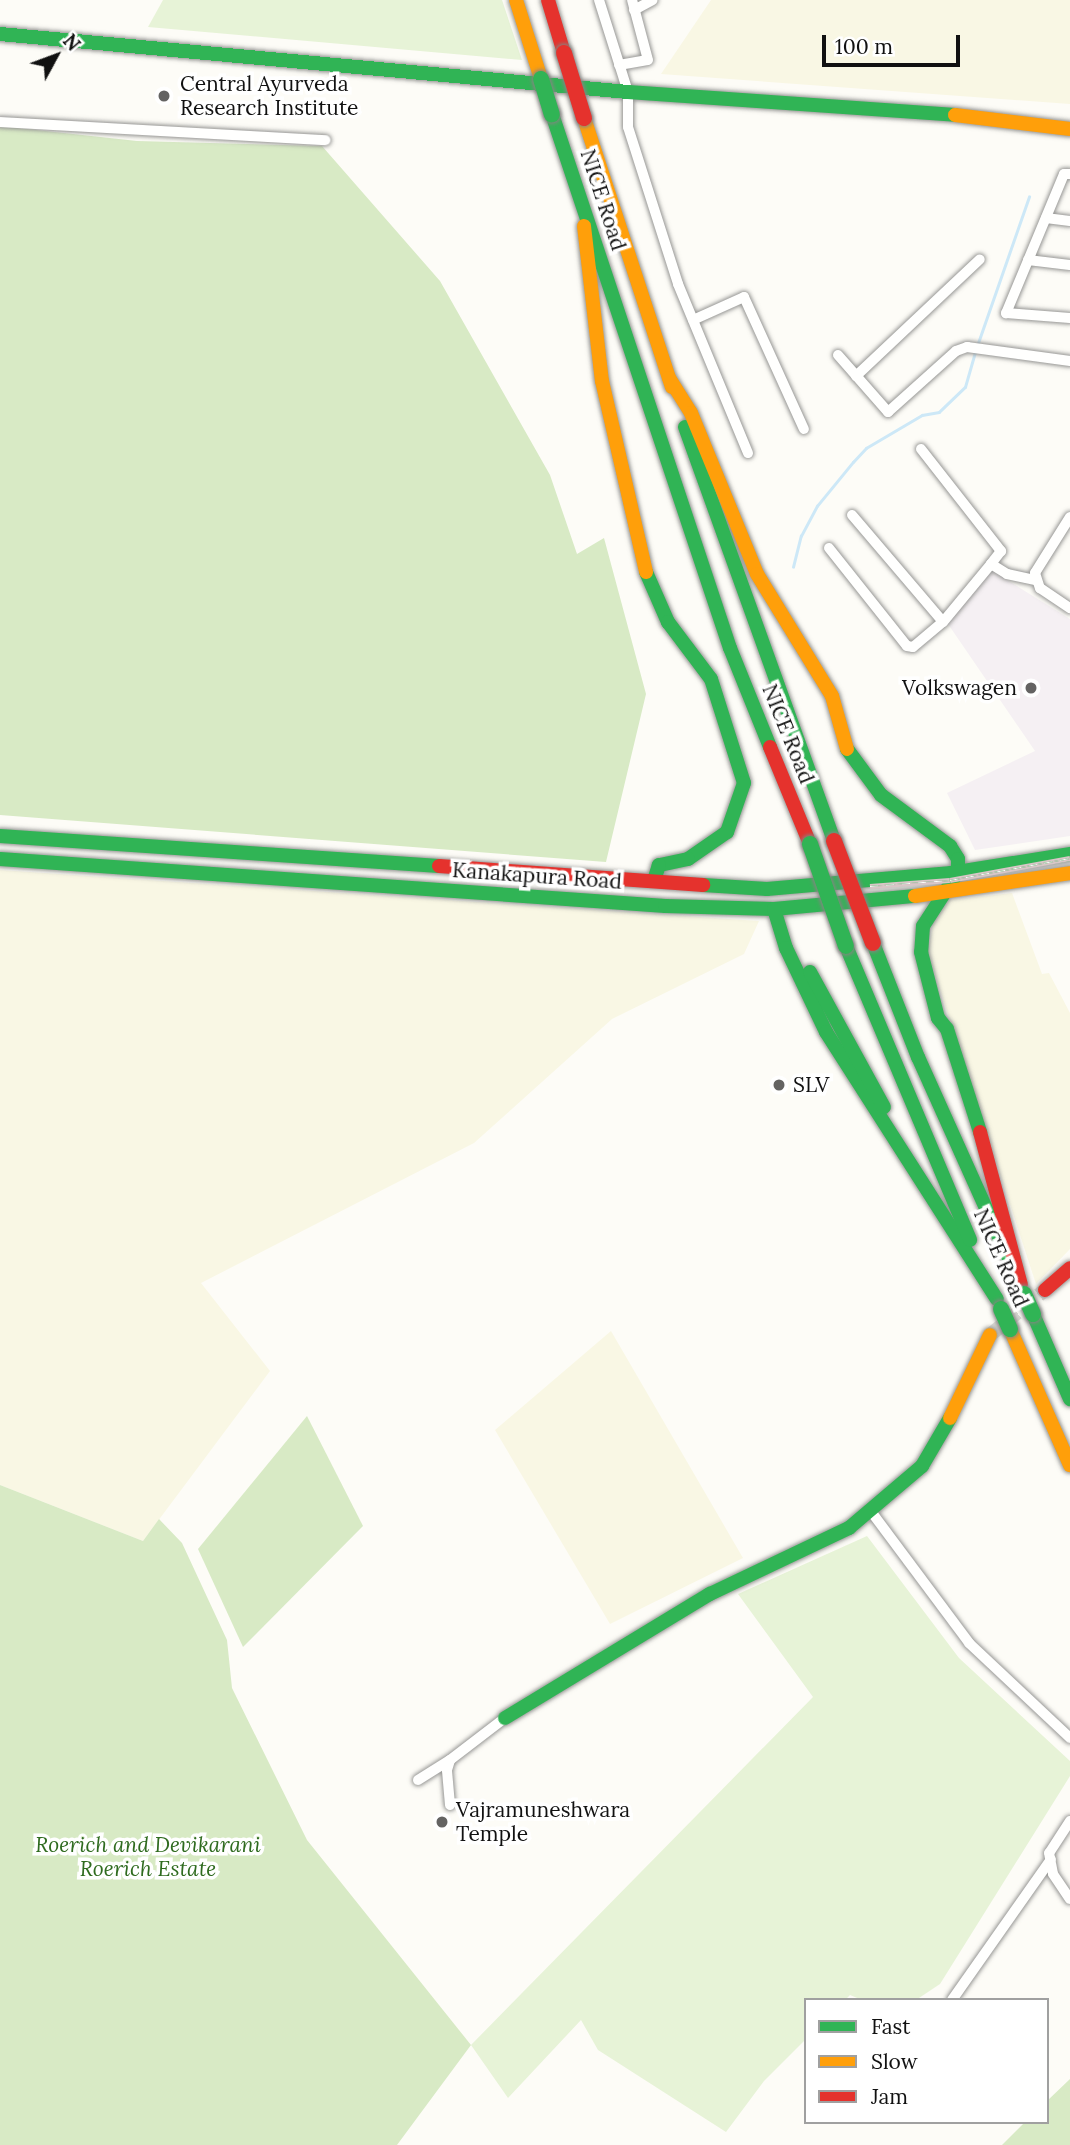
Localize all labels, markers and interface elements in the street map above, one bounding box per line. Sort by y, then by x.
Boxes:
north arrow [21,21,91,91]
scale bar [825,21,963,65]
text: N [58,29,86,56]
text: 100 m [835,33,893,60]
place label: Central Ayurveda Research Institute [180,71,358,121]
marker: Central Ayurveda Research Institute [154,86,174,106]
street label: NICE Road [575,146,631,254]
place label: Volkswagen [902,675,1017,701]
marker: Volkswagen [1023,680,1039,696]
street label: NICE Road [757,681,819,787]
street label: Kanakapura Road [451,858,623,894]
place label: SLV [793,1072,829,1098]
marker: SLV [771,1077,787,1093]
street label: NICE Road [968,1205,1034,1311]
place label: Vajramuneshwara Temple [456,1797,630,1847]
marker: Vajramuneshwara Temple [434,1814,450,1830]
park label: Roerich and Devikarani Roerich Estate [35,1832,261,1882]
legend [804,1998,1049,2124]
text: Fast [871,2013,910,2040]
text: Slow [871,2048,918,2075]
text: Jam [871,2083,908,2110]

